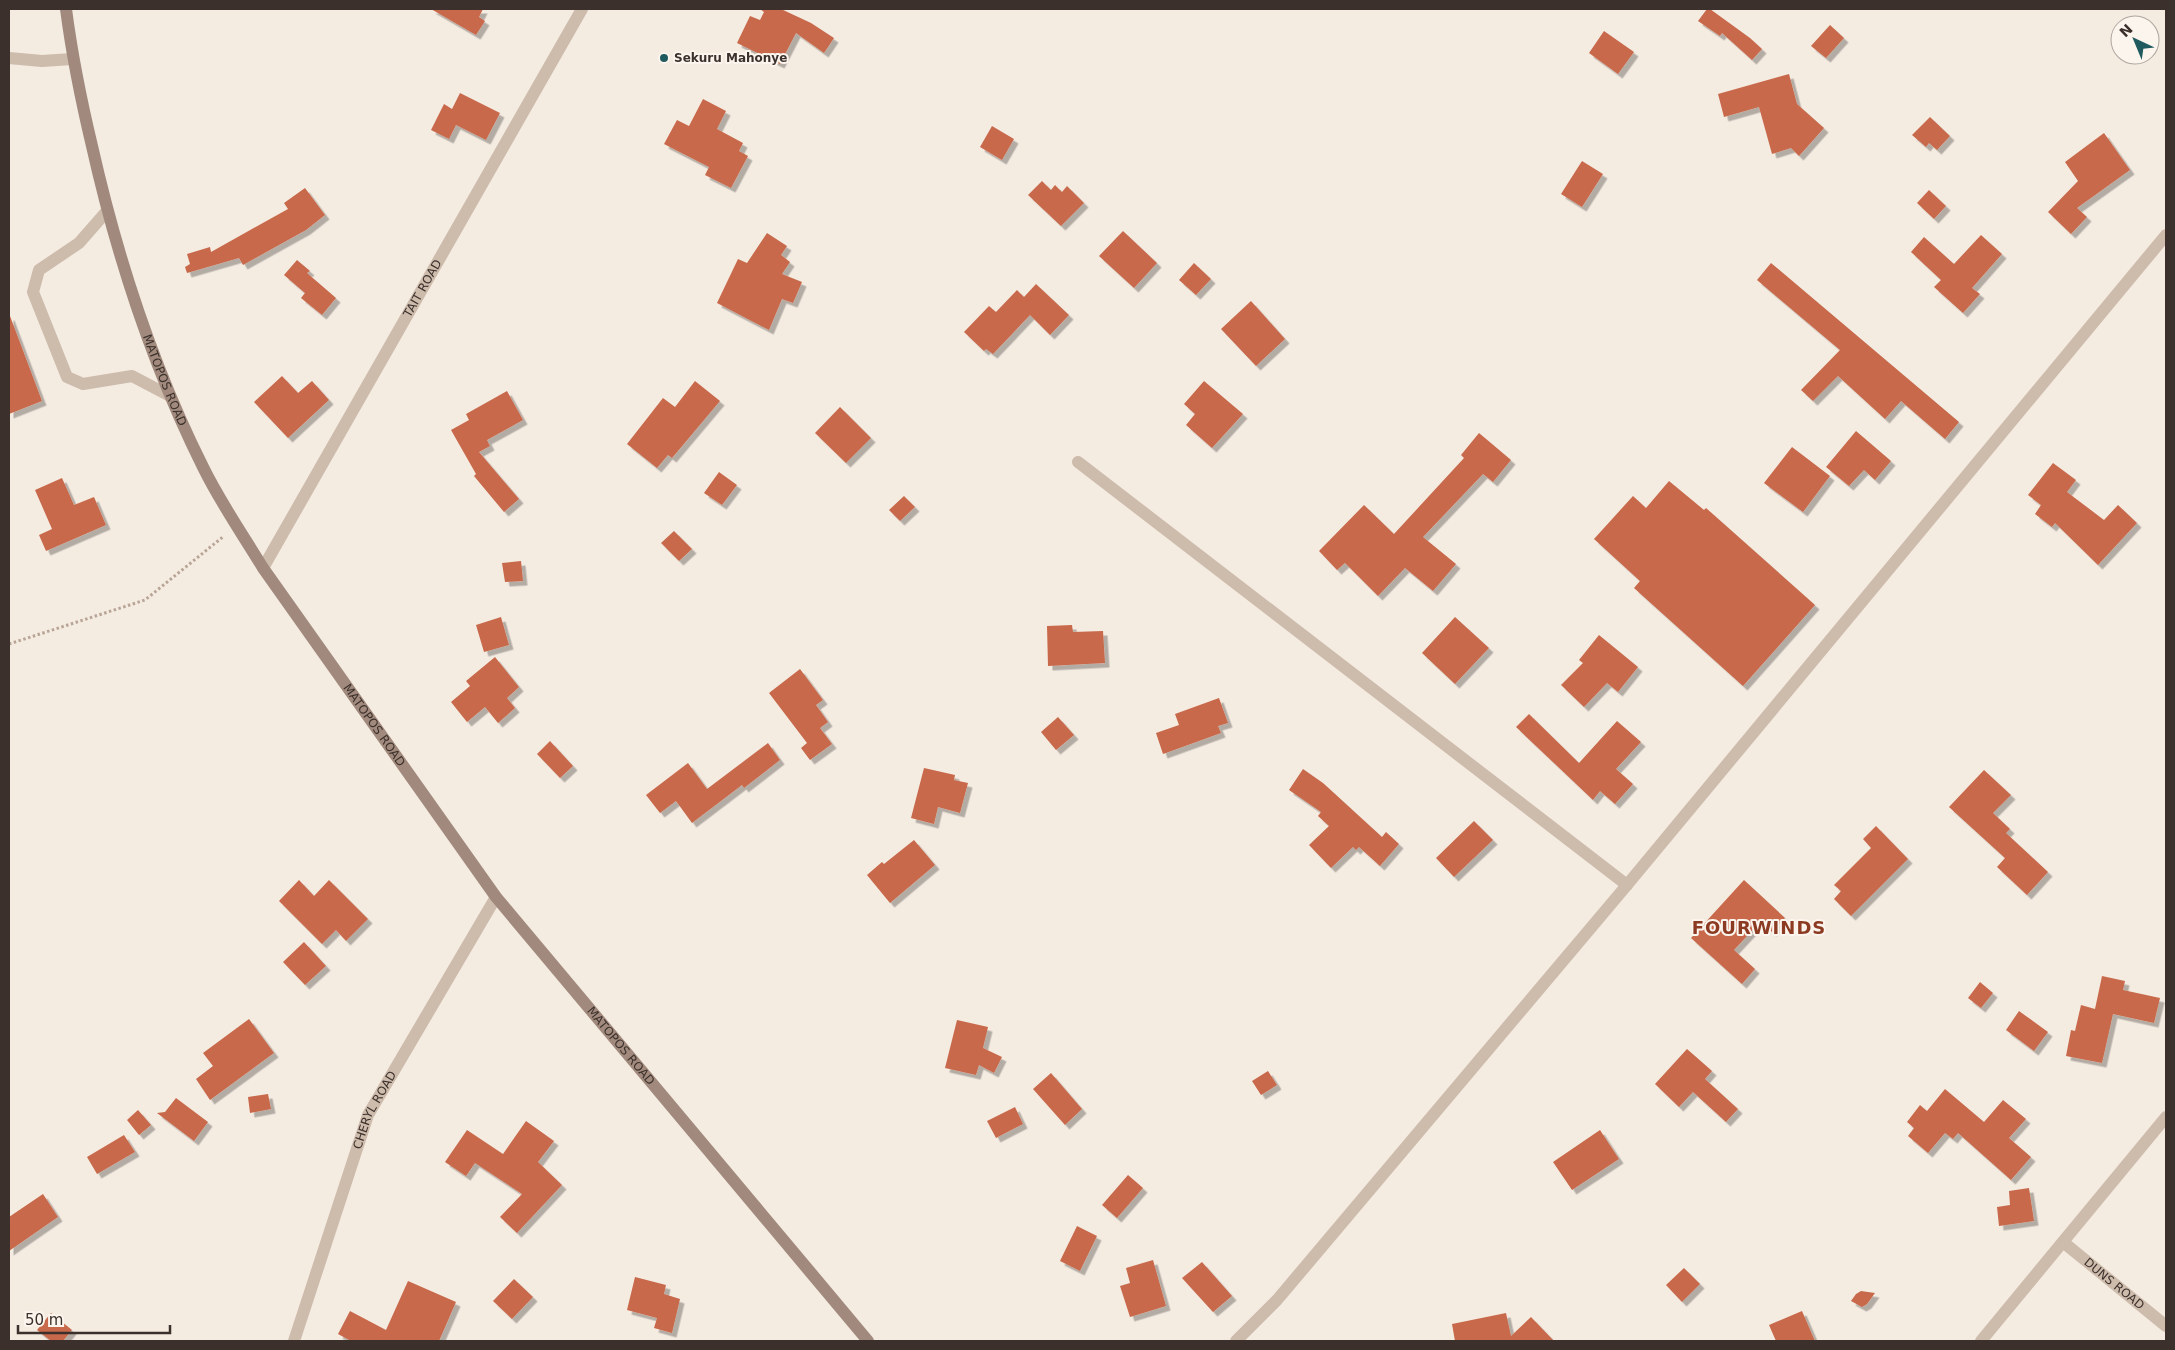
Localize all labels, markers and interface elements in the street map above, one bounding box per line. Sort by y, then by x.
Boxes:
north arrow [2110,15,2160,65]
text: N [2116,21,2136,40]
place label: Sekuru Mahonye [674,51,787,65]
marker: Sekuru Mahonye [658,52,670,64]
street label: TAIT ROAD [400,257,445,321]
street label: MATOPOS ROAD [140,332,190,428]
street label: MATOPOS ROAD [340,681,408,769]
district label: FOURWINDS [1692,917,1826,938]
street label: MATOPOS ROAD [584,1004,658,1088]
street label: CHERYL ROAD [350,1068,399,1151]
street label: DUNS ROAD [2081,1255,2147,1312]
scale bar [18,1302,170,1334]
text: 50 m [25,1311,63,1329]

